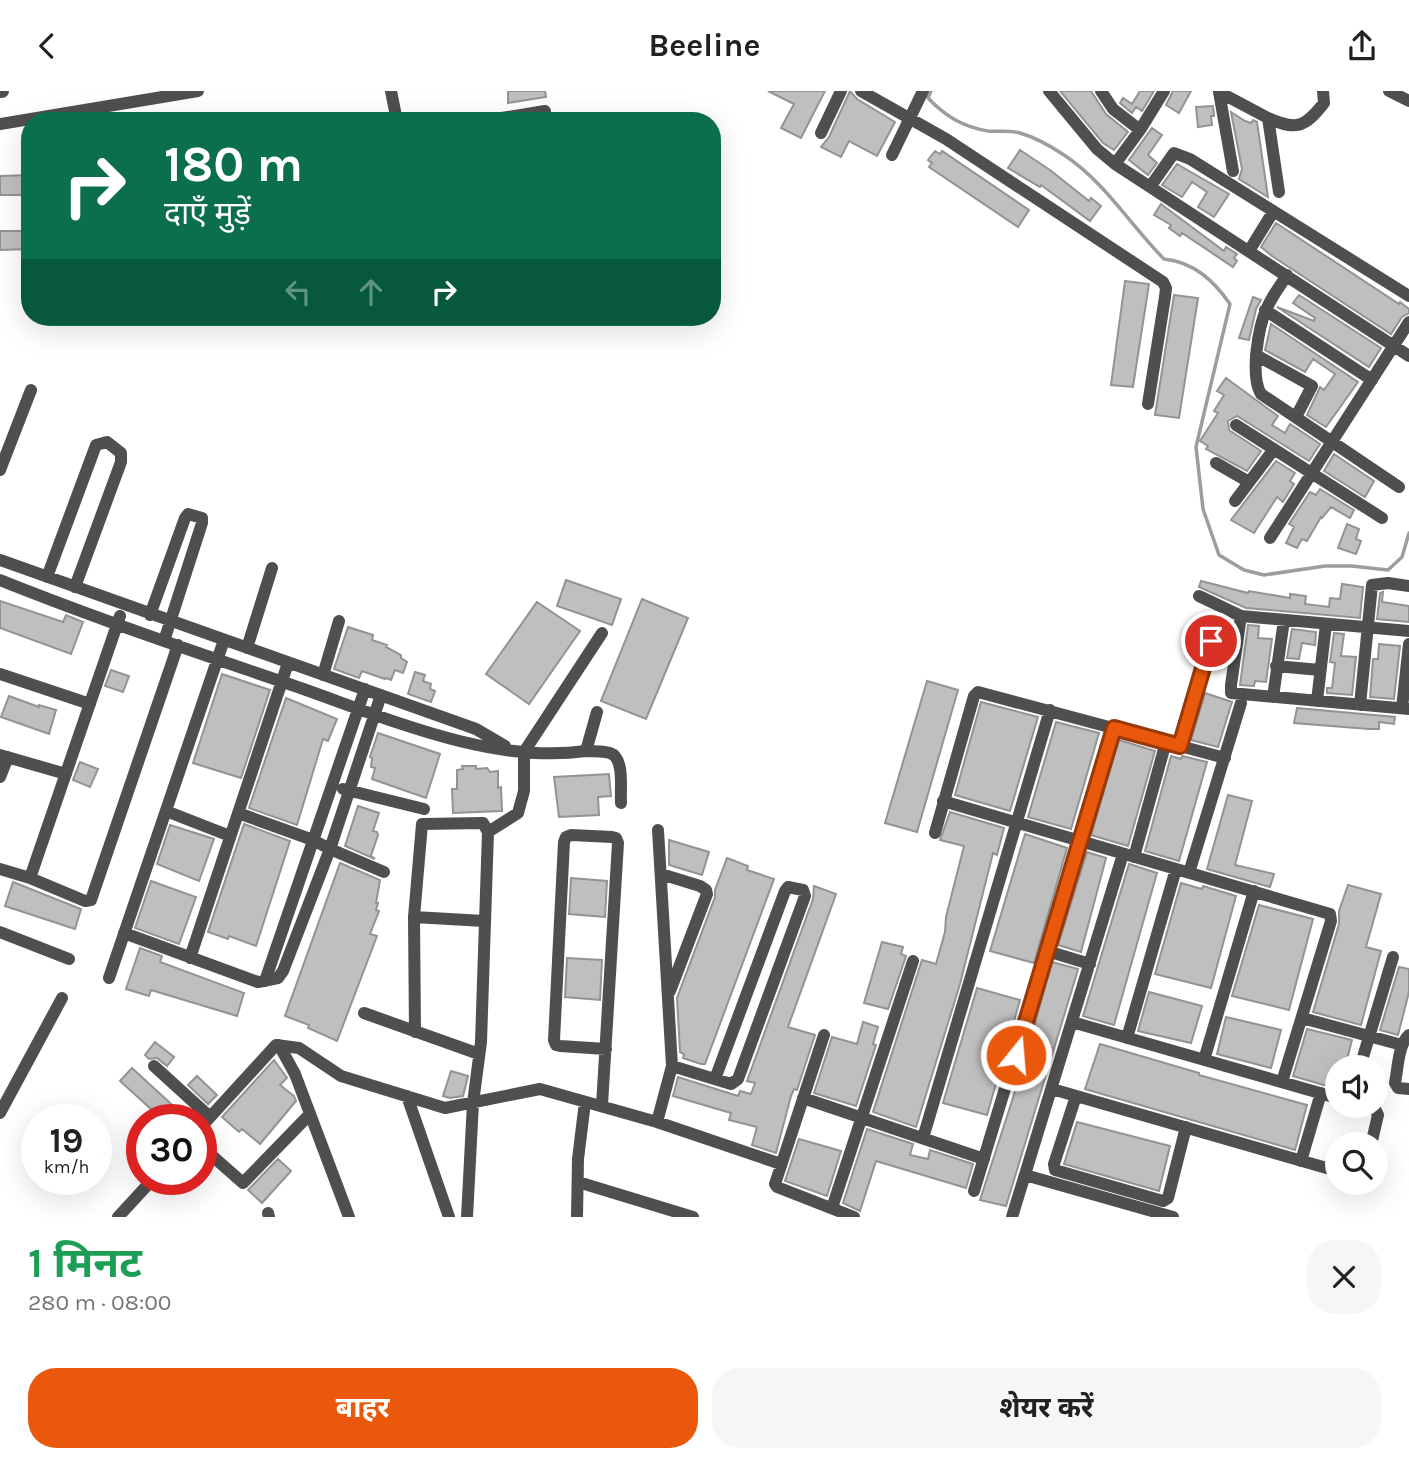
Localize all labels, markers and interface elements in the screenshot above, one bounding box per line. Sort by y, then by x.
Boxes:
icon: back [28,27,66,65]
text: Beeline [649,27,760,64]
icon: share [1343,27,1381,65]
text: 180 m [164,136,303,193]
icon: right [49,140,140,231]
text: दाएँ मुड़ें [164,195,251,232]
icon: left [279,273,317,311]
icon: ahead [352,273,390,311]
icon: right [425,273,463,311]
pin [1181,611,1241,671]
icon: arrive [1192,622,1230,660]
position arrow [979,1018,1053,1092]
map controls [1325,1055,1388,1195]
button: sound [1325,1055,1388,1118]
speed limit sign: 30 [126,1104,217,1195]
text: 19 [50,1120,83,1161]
button: search [1325,1132,1388,1195]
text: km/h [44,1156,89,1178]
text: 1 मिनट [28,1238,142,1288]
button: close [1307,1240,1381,1314]
text: 280 m · 08:00 [28,1289,172,1316]
button: बाहर [28,1368,698,1448]
button: शेयर करें [712,1368,1381,1448]

